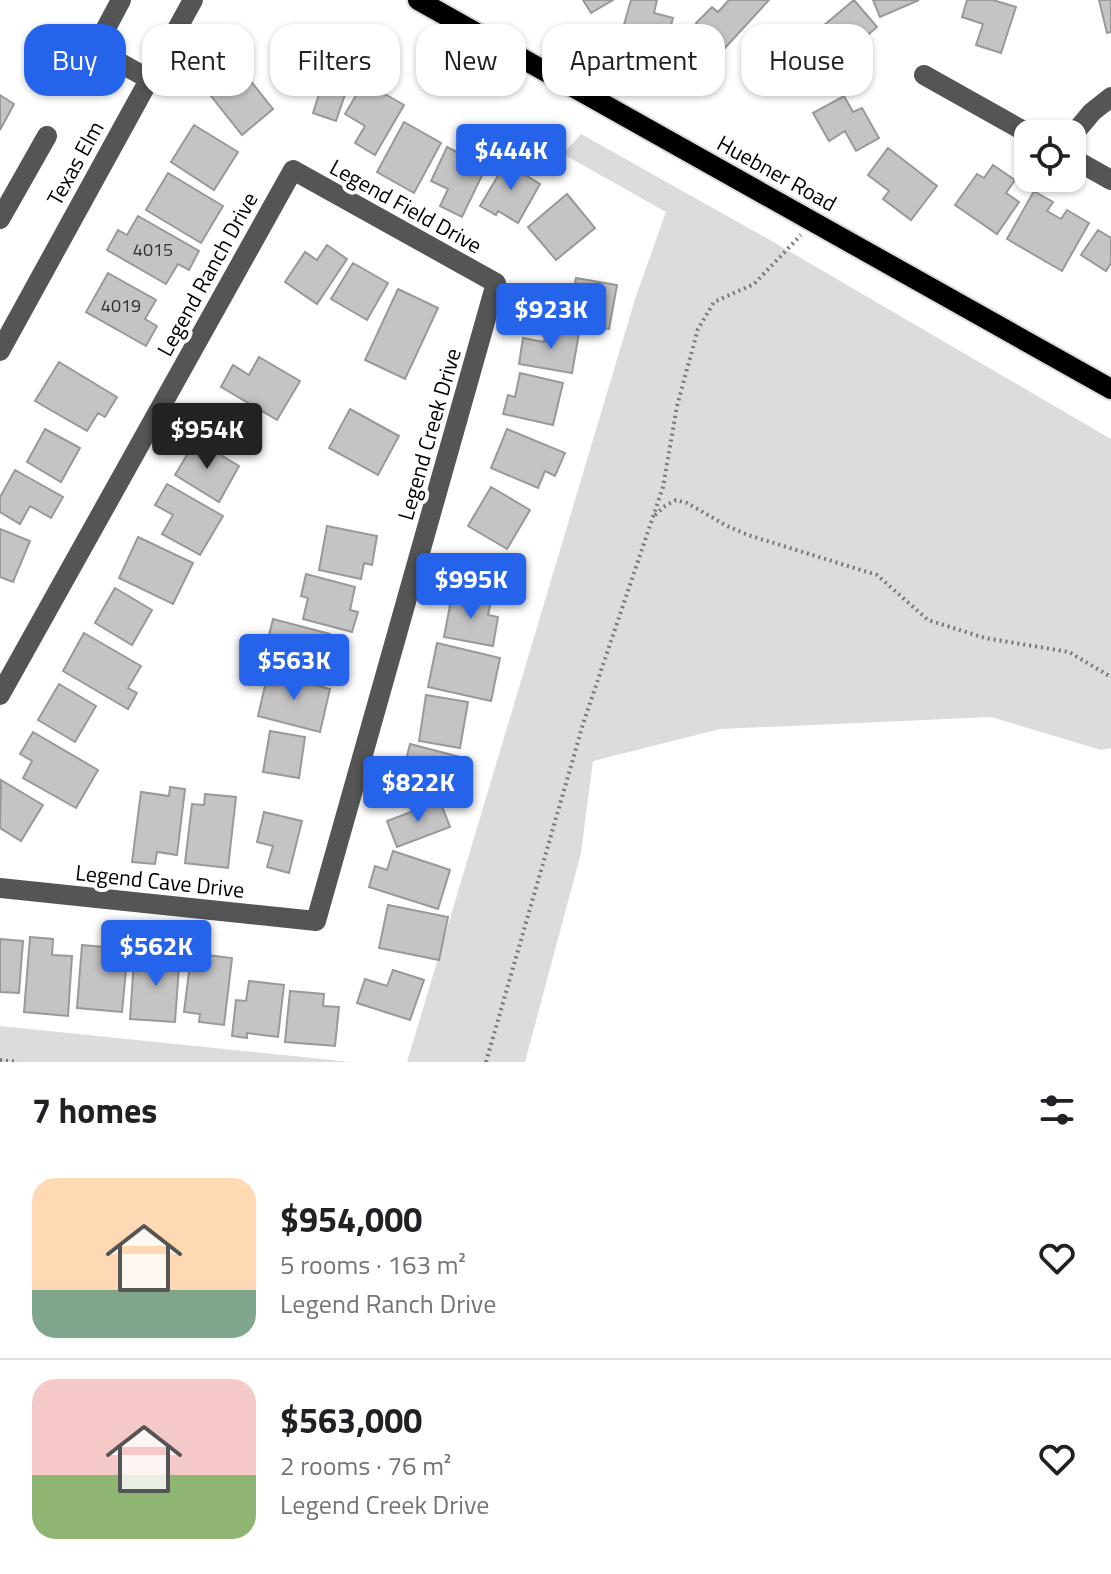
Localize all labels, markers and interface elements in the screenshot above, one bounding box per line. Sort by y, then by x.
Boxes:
chip: Buy [24,24,126,96]
chip: Rent [142,24,254,96]
chip: Filters [270,24,400,96]
chip: New [416,24,526,96]
chip: Apartment [542,24,725,96]
chip: House [741,24,873,96]
street label: Texas Elm [38,114,112,212]
map controls [1014,120,1086,192]
button: locate [1014,120,1086,192]
pin: $444K [455,124,567,192]
street label: Huebner Road [711,126,843,220]
text: $444K [474,130,548,169]
street label: Legend Field Drive [324,150,488,262]
street label: Legend Ranch Drive [148,186,266,362]
house number: 4015 [133,236,173,263]
pin: $923K [495,283,607,351]
text: $923K [514,289,588,328]
house number: 4019 [101,292,141,319]
street label: Legend Creek Drive [388,344,470,524]
pin: $954K [151,403,263,471]
text: $954K [170,409,244,448]
pin: $995K [415,553,527,621]
text: $995K [434,559,508,598]
pin: $563K [238,634,350,702]
text: $563K [257,640,331,679]
pin: $822K [362,756,474,824]
text: $822K [381,762,455,801]
street label: Legend Cave Drive [74,855,246,907]
pin: $562K [100,920,212,988]
text: $562K [119,926,193,965]
text: 7 homes [32,1084,157,1136]
icon: filters [1035,1088,1079,1132]
text: $954,000 [280,1193,422,1245]
icon: home [96,1210,192,1306]
icon: heart [1035,1236,1079,1280]
text: 5 rooms · 163 m² [280,1245,466,1284]
text: Legend Ranch Drive [280,1284,496,1323]
text: $563,000 [280,1394,422,1446]
icon: home [96,1411,192,1507]
icon: heart [1035,1437,1079,1481]
text: 2 rooms · 76 m² [280,1446,451,1485]
text: Legend Creek Drive [280,1485,489,1524]

